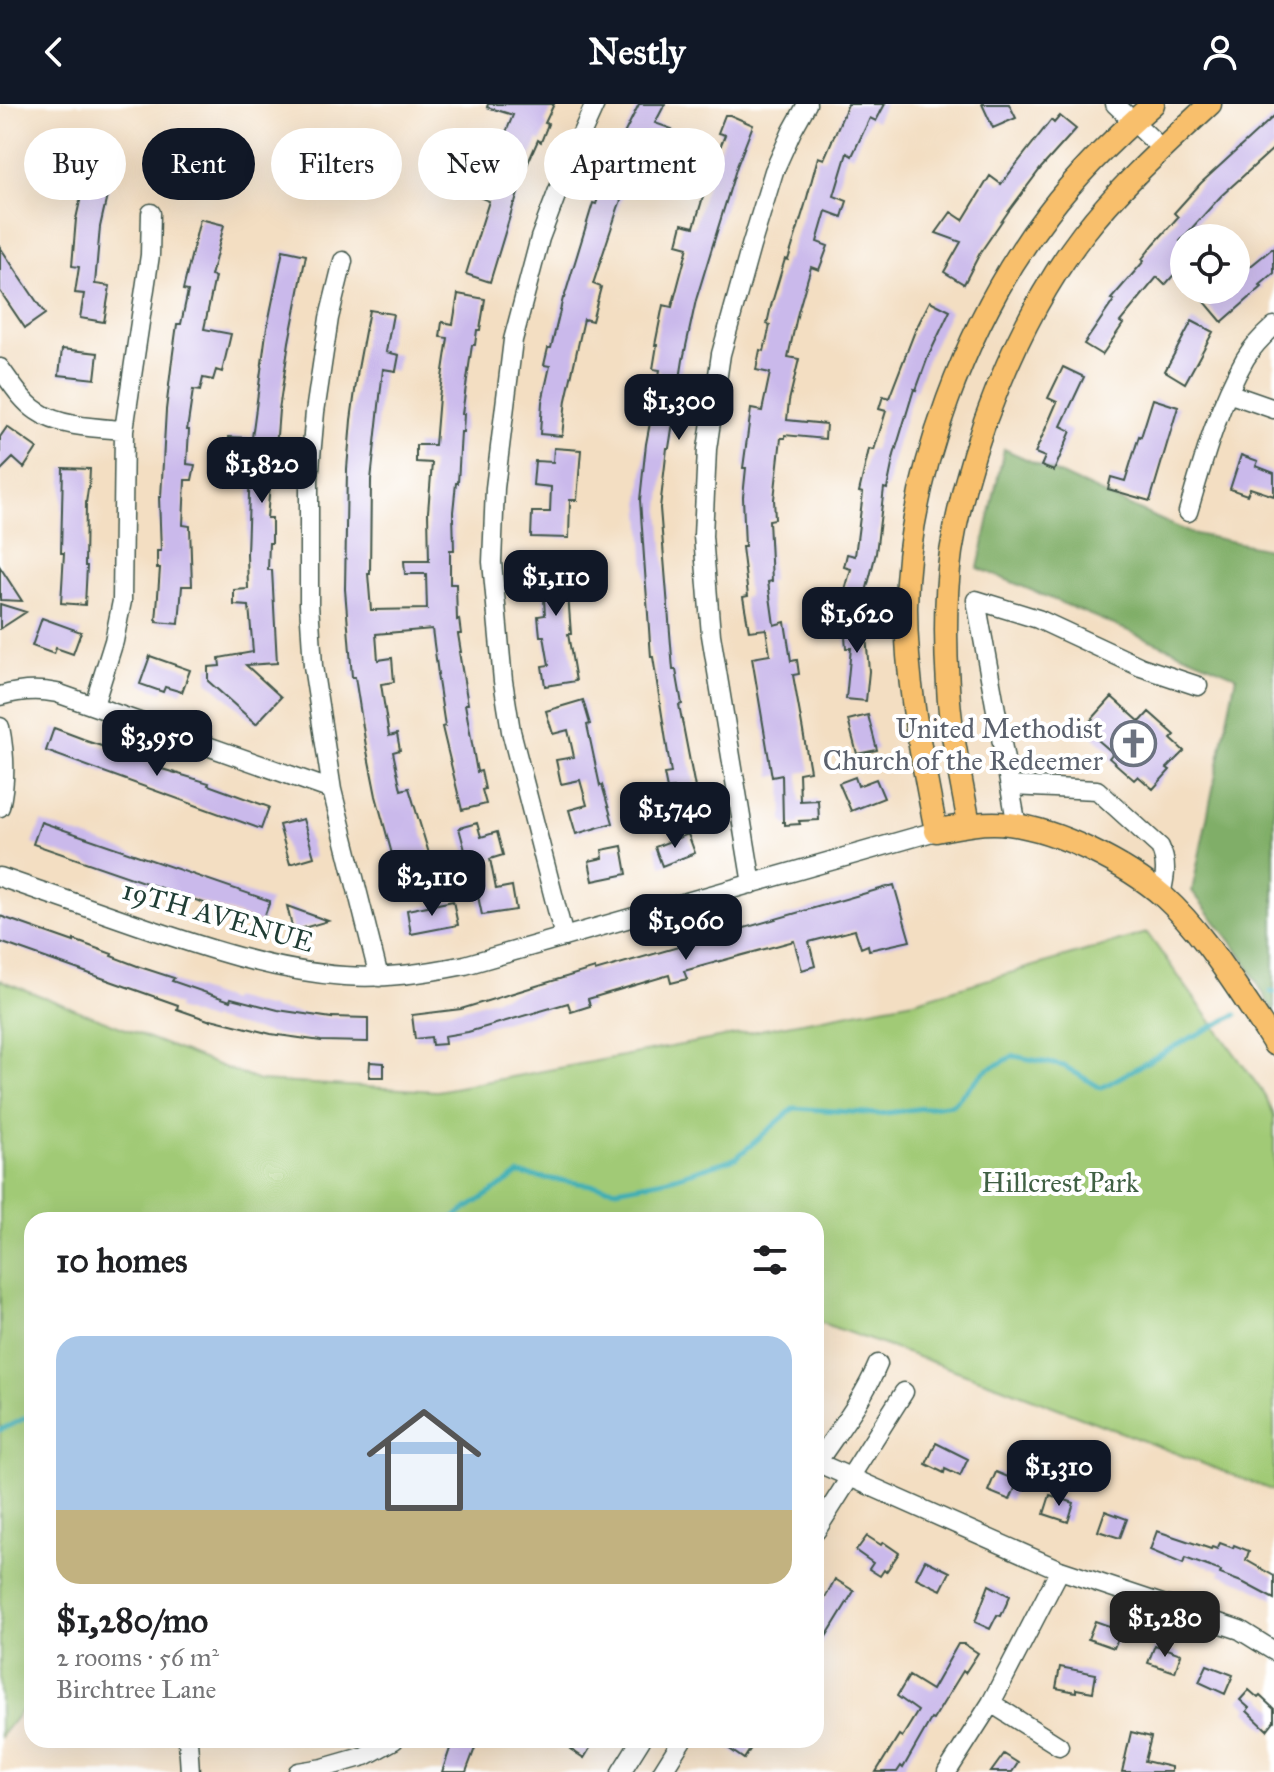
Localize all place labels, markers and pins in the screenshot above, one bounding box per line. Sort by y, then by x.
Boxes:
pin: $1,300 [614,374,744,442]
pin: $1,820 [197,437,327,505]
pin: $1,110 [491,550,621,618]
pin: $1,620 [792,587,922,655]
pin: $3,950 [92,710,222,778]
place label: United Methodist Church of the Redeemer [823,711,1103,778]
church icon: United Methodist Church of the Redeemer [1110,720,1158,768]
pin: $1,740 [610,782,740,850]
pin: $2,110 [367,850,497,918]
pin: $1,060 [621,894,751,962]
pin: $1,310 [994,1440,1124,1508]
pin: $1,280 [1100,1591,1230,1659]

